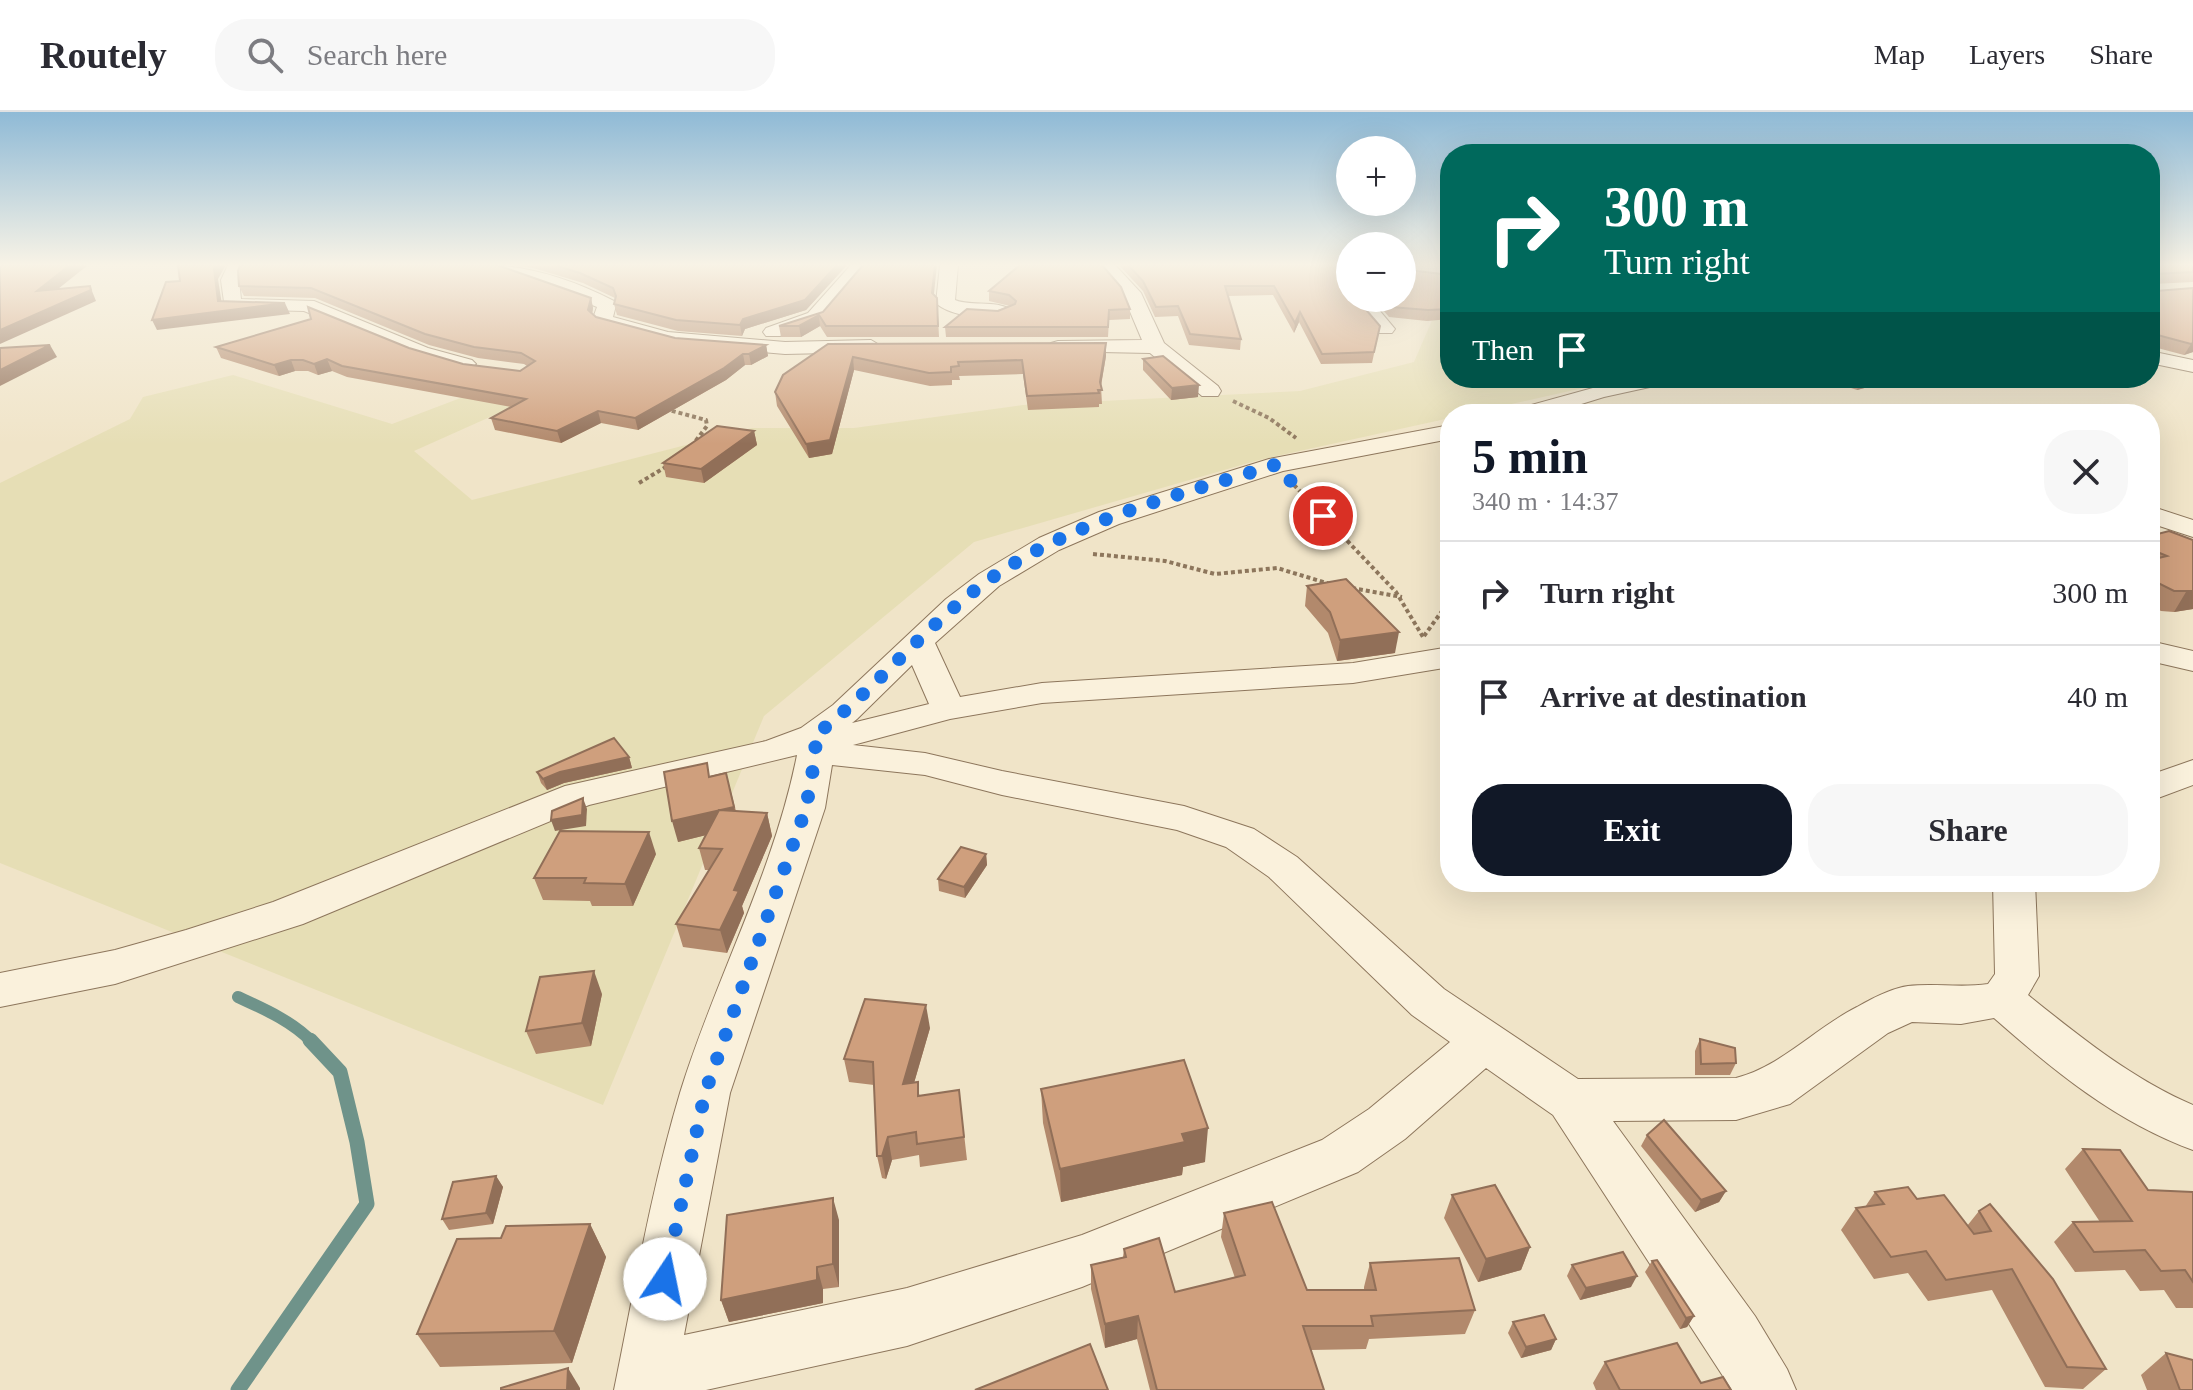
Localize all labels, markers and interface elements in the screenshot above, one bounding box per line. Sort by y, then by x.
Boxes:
search box [215,19,775,91]
icon: search [243,33,287,77]
text: Routely [40,34,167,76]
text: Search here [307,38,447,71]
text: Map [1874,39,1925,70]
text: Layers [1969,39,2045,70]
text: Share [2089,39,2153,70]
map controls [1336,136,1416,312]
button: + [1336,136,1416,216]
icon: right [1472,176,1576,280]
text: 300 m [1604,176,1749,238]
button: − [1336,232,1416,312]
text: Turn right [1604,242,1750,282]
icon: arrive [1550,328,1594,372]
text: Then [1472,333,1534,366]
text: 5 min [1472,430,1588,483]
button: close [2044,430,2128,514]
pin [1289,482,1357,550]
text: 340 m · 14:37 [1472,487,1619,516]
icon: arrive [1301,494,1345,538]
icon: right [1472,571,1516,615]
text: Turn right [1540,576,1675,609]
text: 300 m [2052,576,2128,609]
icon: arrive [1472,675,1516,719]
text: Arrive at destination [1540,680,1807,713]
text: 40 m [2067,680,2128,713]
button: Exit [1472,784,1792,876]
button: Share [1808,784,2128,876]
position arrow [623,1237,707,1321]

